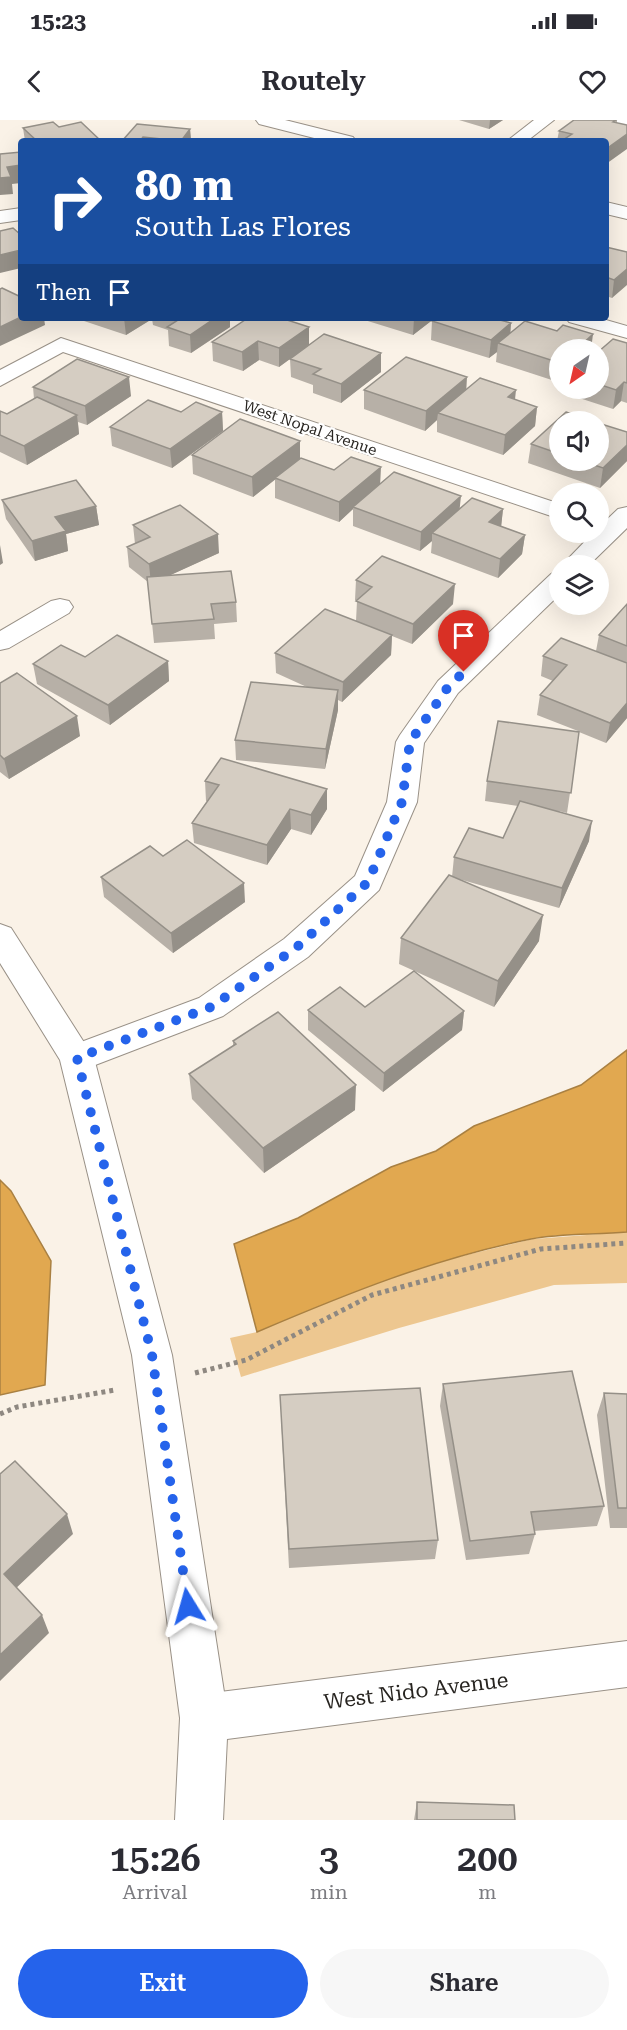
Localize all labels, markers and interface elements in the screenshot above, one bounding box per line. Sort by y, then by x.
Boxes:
text: 15:23 [30,9,86,34]
icon: back [18,65,51,98]
text: Routely [261,65,366,97]
icon: heart [576,65,609,98]
text: 80 m [135,161,233,210]
icon: right [36,162,114,240]
text: South Las Flores [135,211,351,243]
icon: arrive [103,276,136,309]
text: Then [36,280,91,305]
north arrow [549,339,609,399]
map controls [549,339,609,615]
street label: West Nopal Avenue [241,397,379,459]
button: sound [549,411,609,471]
button: search [549,483,609,543]
button: layers [549,555,609,615]
pin [438,610,489,672]
icon: arrive [447,619,480,652]
position arrow [156,1574,220,1638]
street label: West Nido Avenue [322,1668,510,1714]
text: 15:26 [109,1838,201,1880]
text: 3 [319,1838,339,1880]
text: 200 [457,1838,518,1880]
text: Arrival [123,1880,188,1904]
text: min [310,1880,348,1904]
text: m [478,1880,496,1904]
button: Exit [18,1949,308,2018]
button: Share [320,1949,609,2018]

